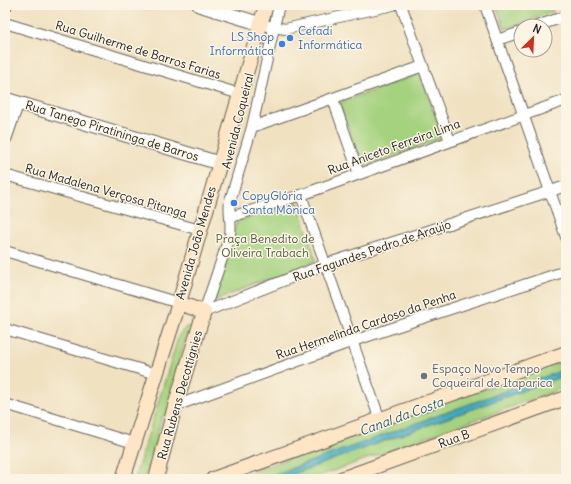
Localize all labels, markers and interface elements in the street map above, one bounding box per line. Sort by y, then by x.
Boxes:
street label: Rua Guilherme de Barros Farias [54,17,223,82]
north arrow [513,18,553,58]
text: N [531,21,543,37]
place label: Cefadi Informática [298,23,363,52]
place label: LS Shop Informática [210,29,274,58]
marker: Cefadi Informática [285,33,295,43]
marker: LS Shop Informática [277,39,287,49]
street label: Avenida Coqueiral [218,72,257,170]
street label: Rua Tanego Piratininga de Barros [24,97,201,164]
street label: Rua Aniceto Ferreira Lima [326,116,462,177]
street label: Rua Madalena Verçosa Pitanga [23,160,189,221]
street label: Avenida João Mendes [172,184,219,301]
place label: CopyGlória Santa Mônica [242,188,315,217]
marker: CopyGlória Santa Mônica [229,198,239,208]
street label: Rua Fagundes Pedro de Araújo [291,216,453,285]
park label: Praça Benedito de Oliveira Trabach [215,231,315,260]
street label: Rua Hermelinda Cardoso da Penha [274,287,458,362]
street label: Rua Rubens Decottignies [154,328,205,461]
place label: Espaço Novo Tempo Coqueiral de Itaparica [432,361,553,390]
marker: Espaço Novo Tempo Coqueiral de Itaparica [419,371,429,381]
water label: Canal da Costa [357,393,446,440]
street label: Rua B [436,426,472,451]

